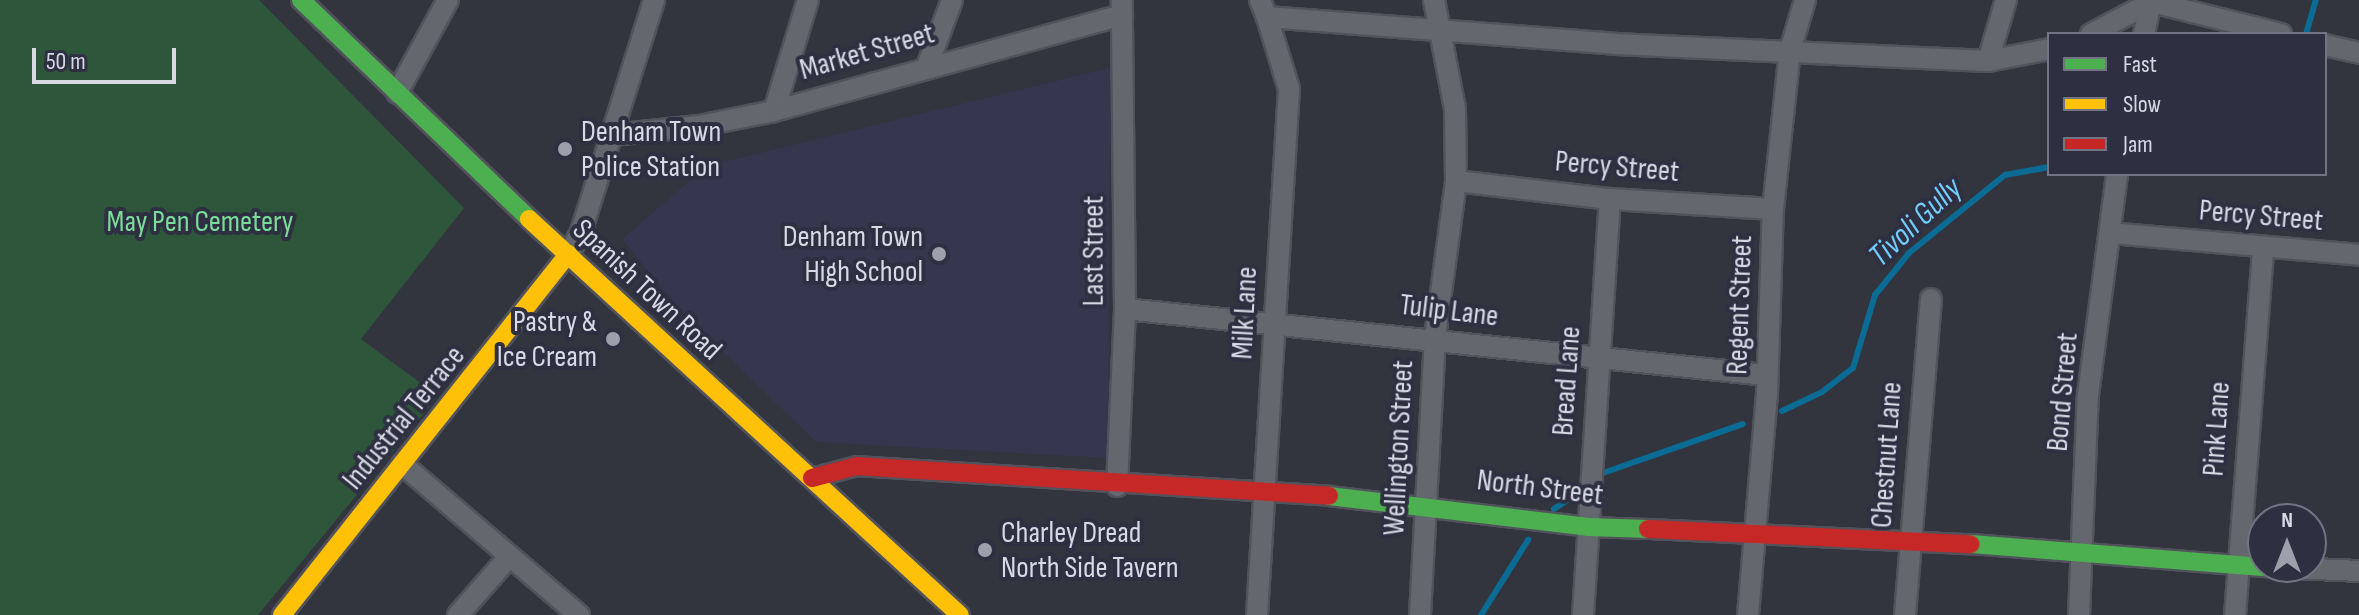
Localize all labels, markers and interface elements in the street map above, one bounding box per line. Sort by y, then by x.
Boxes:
street label: Market Street [796,16,938,88]
scale bar [36,32,180,82]
legend [2047,32,2327,176]
text: 50 m [46,47,86,76]
text: Fast [2123,50,2157,79]
text: Slow [2123,90,2161,119]
place label: Denham Town Police Station [581,114,721,184]
text: Jam [2123,130,2153,159]
marker: Denham Town Police Station [556,140,574,158]
street label: Percy Street [1554,144,1680,190]
water label: Tivoli Gully [1861,170,1971,276]
street label: Percy Street [2198,193,2324,239]
street label: Last Street [1076,196,1112,306]
park label: May Pen Cemetery [107,204,293,240]
street label: Spanish Town Road [565,212,729,368]
place label: Denham Town High School [783,219,923,290]
street label: Regent Street [1720,235,1760,375]
marker: Denham Town High School [930,245,948,263]
street label: Milk Lane [1225,266,1265,360]
street label: Tulip Lane [1398,287,1500,335]
place label: Pastry & Ice Cream [497,304,597,374]
street label: Bread Lane [1545,325,1589,437]
marker: Pastry & Ice Cream [604,330,622,348]
street label: Bond Street [2040,331,2086,453]
street label: Industrial Terrace [335,339,473,497]
street label: Wellington Street [1376,359,1422,537]
street label: Pink Lane [2196,380,2238,478]
street label: Chestnut Lane [1864,381,1910,529]
street label: North Street [1475,462,1605,514]
north arrow [2247,503,2327,583]
text: N [2281,507,2293,534]
place label: Charley Dread North Side Tavern [1001,515,1179,586]
marker: Charley Dread North Side Tavern [976,541,994,559]

